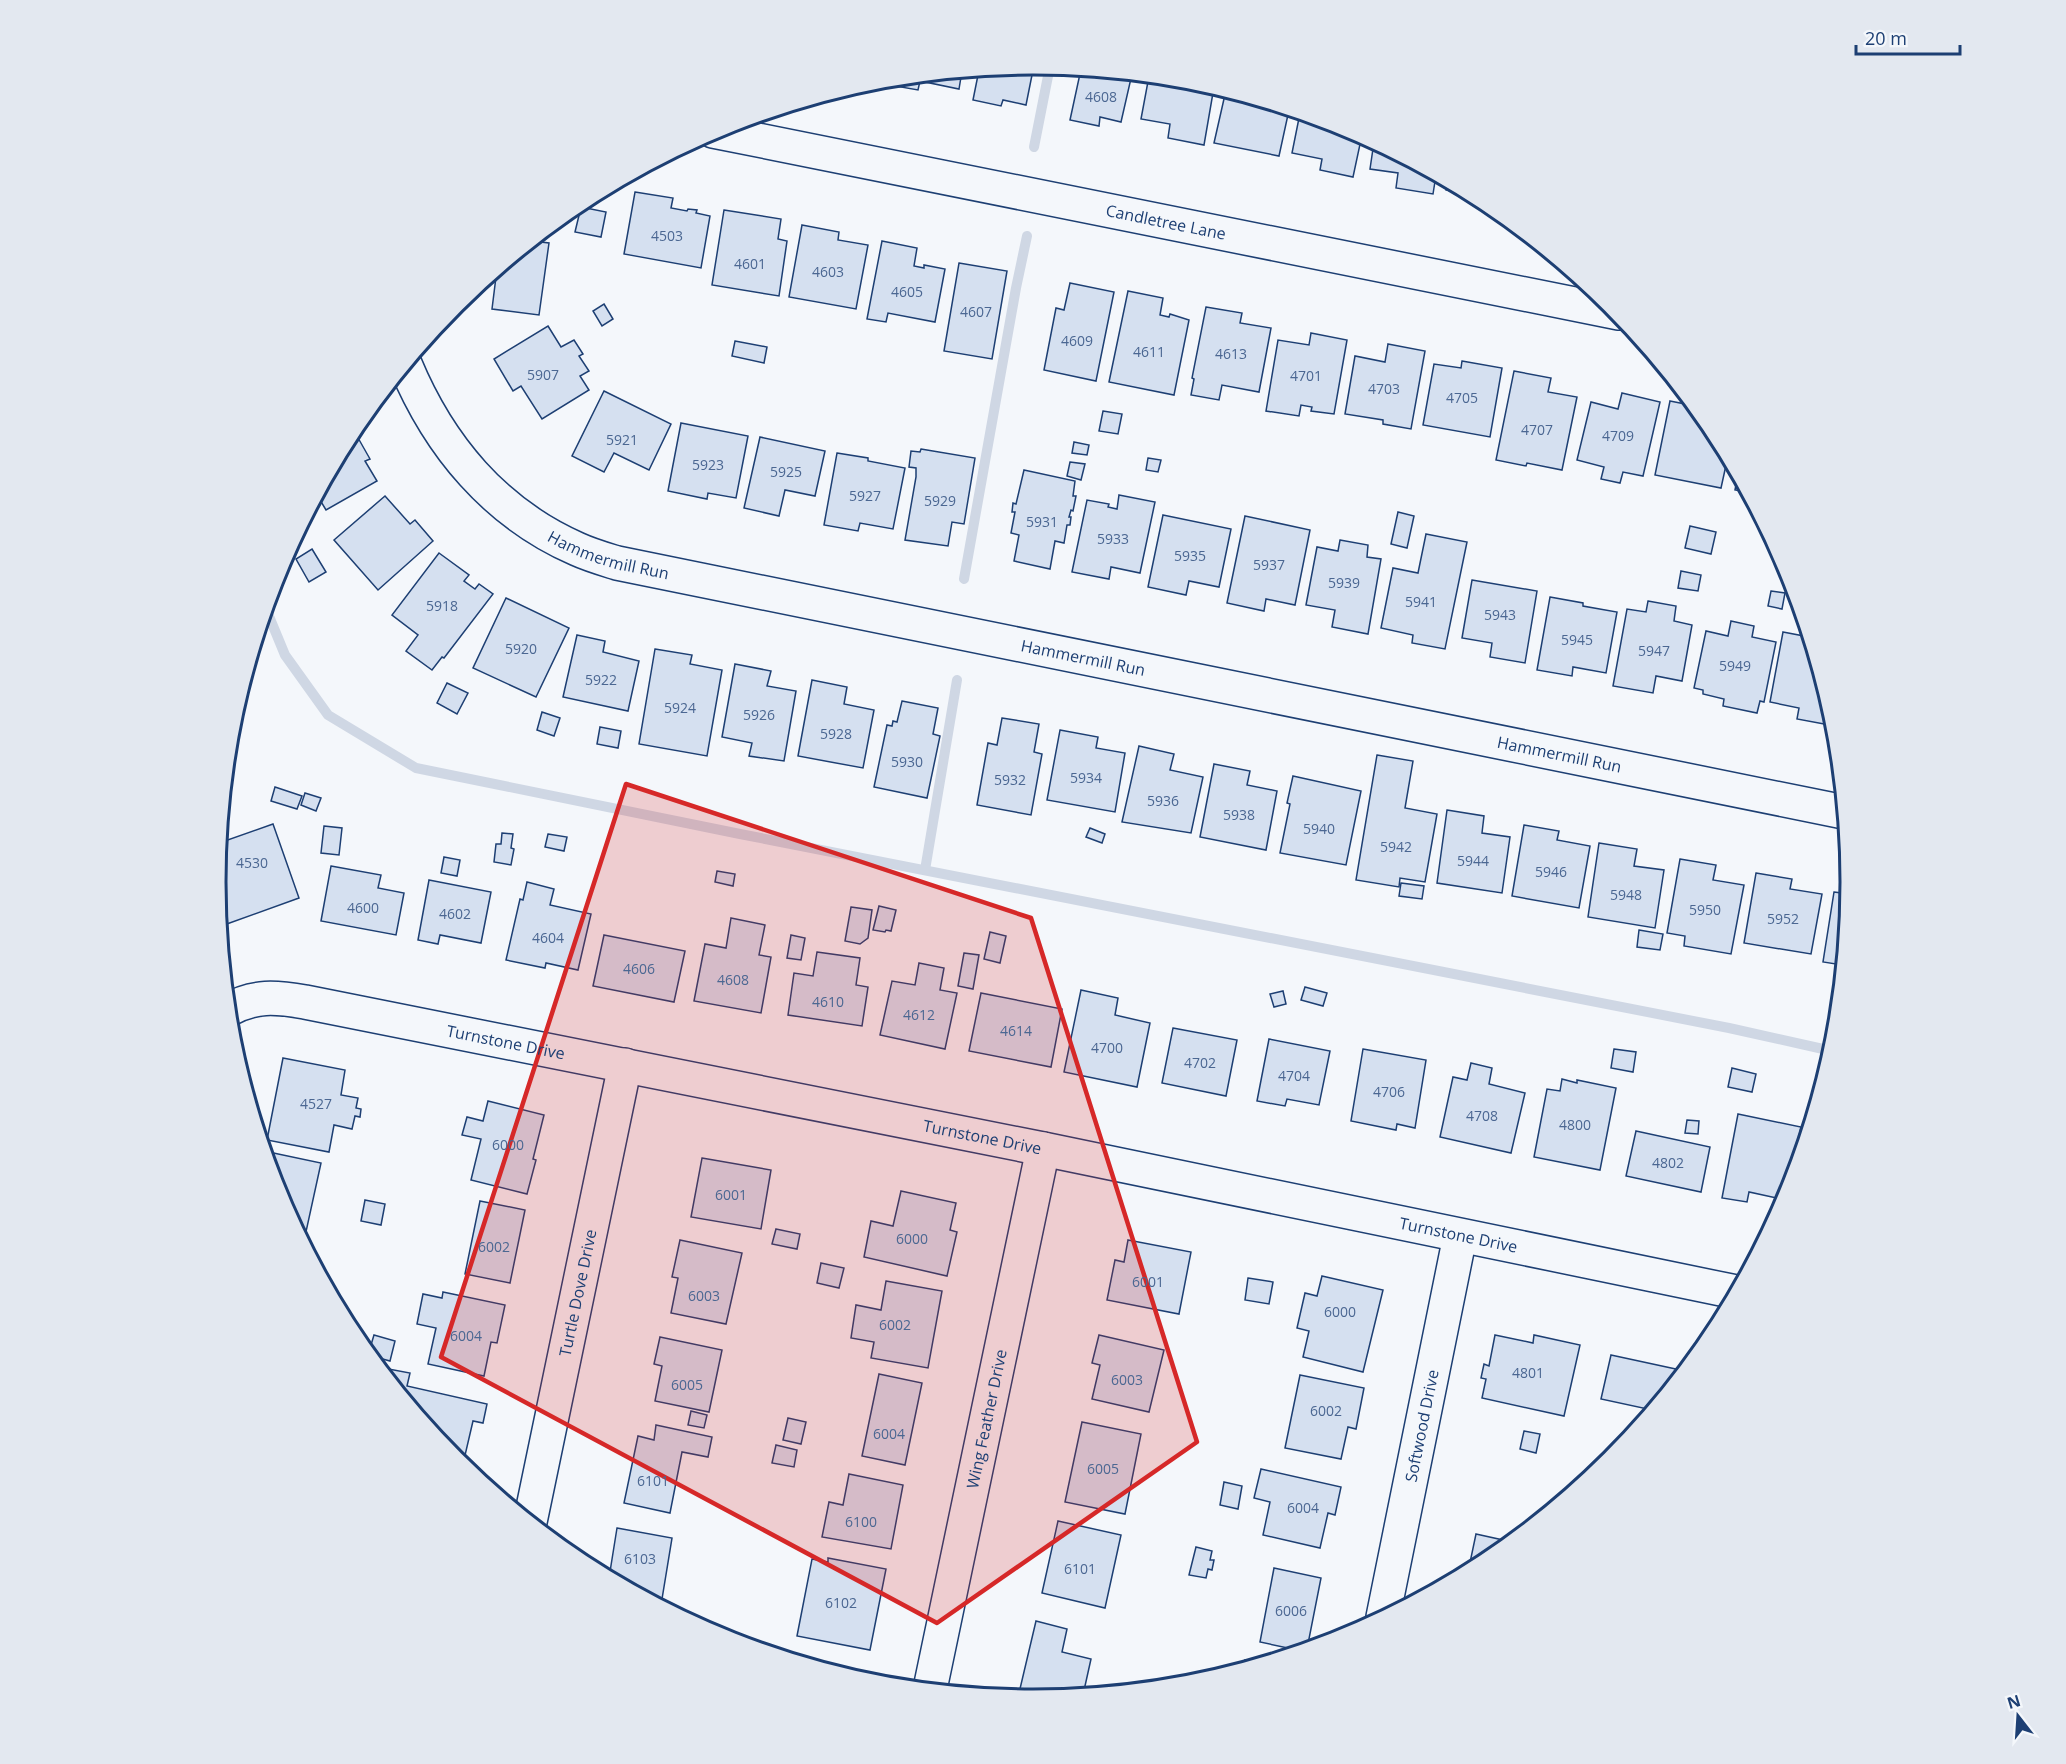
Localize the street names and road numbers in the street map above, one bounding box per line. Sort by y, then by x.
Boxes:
street label: Candletree Lane [1104,199,1228,245]
street label: Hammermill Run [544,525,671,584]
street label: Hammermill Run [1019,634,1147,681]
street label: Hammermill Run [1495,731,1624,778]
street label: Turnstone Drive [445,1019,567,1065]
street label: Turnstone Drive [921,1114,1043,1159]
street label: Turnstone Drive [1397,1212,1519,1258]
street label: Turtle Dove Drive [554,1227,602,1359]
street label: Wing Feather Drive [961,1347,1012,1491]
street label: Softwood Drive [1400,1368,1444,1484]

